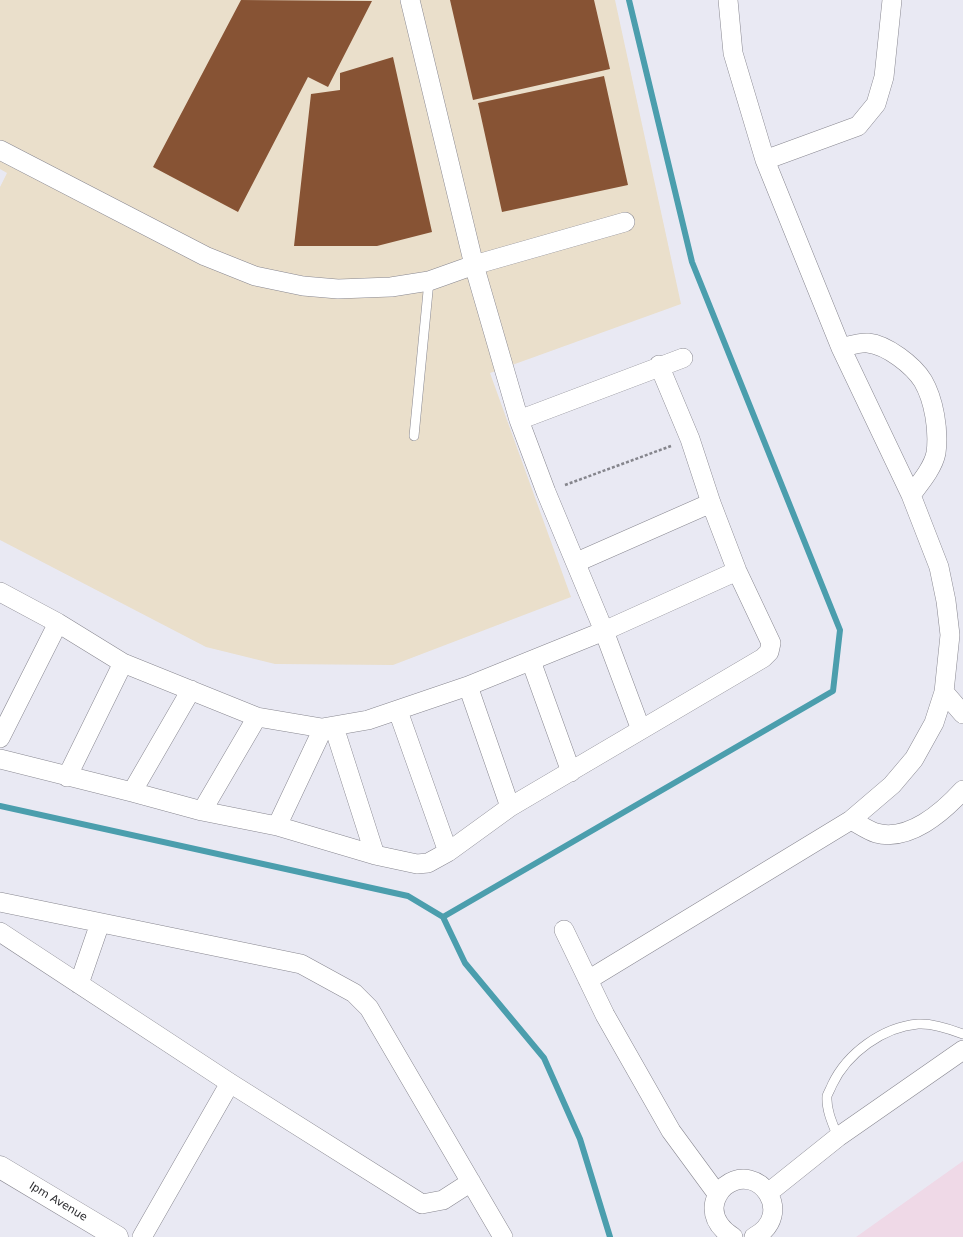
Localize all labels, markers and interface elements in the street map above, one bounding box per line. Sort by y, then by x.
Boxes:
street label: Ipm Avenue [27,1180,89,1224]

